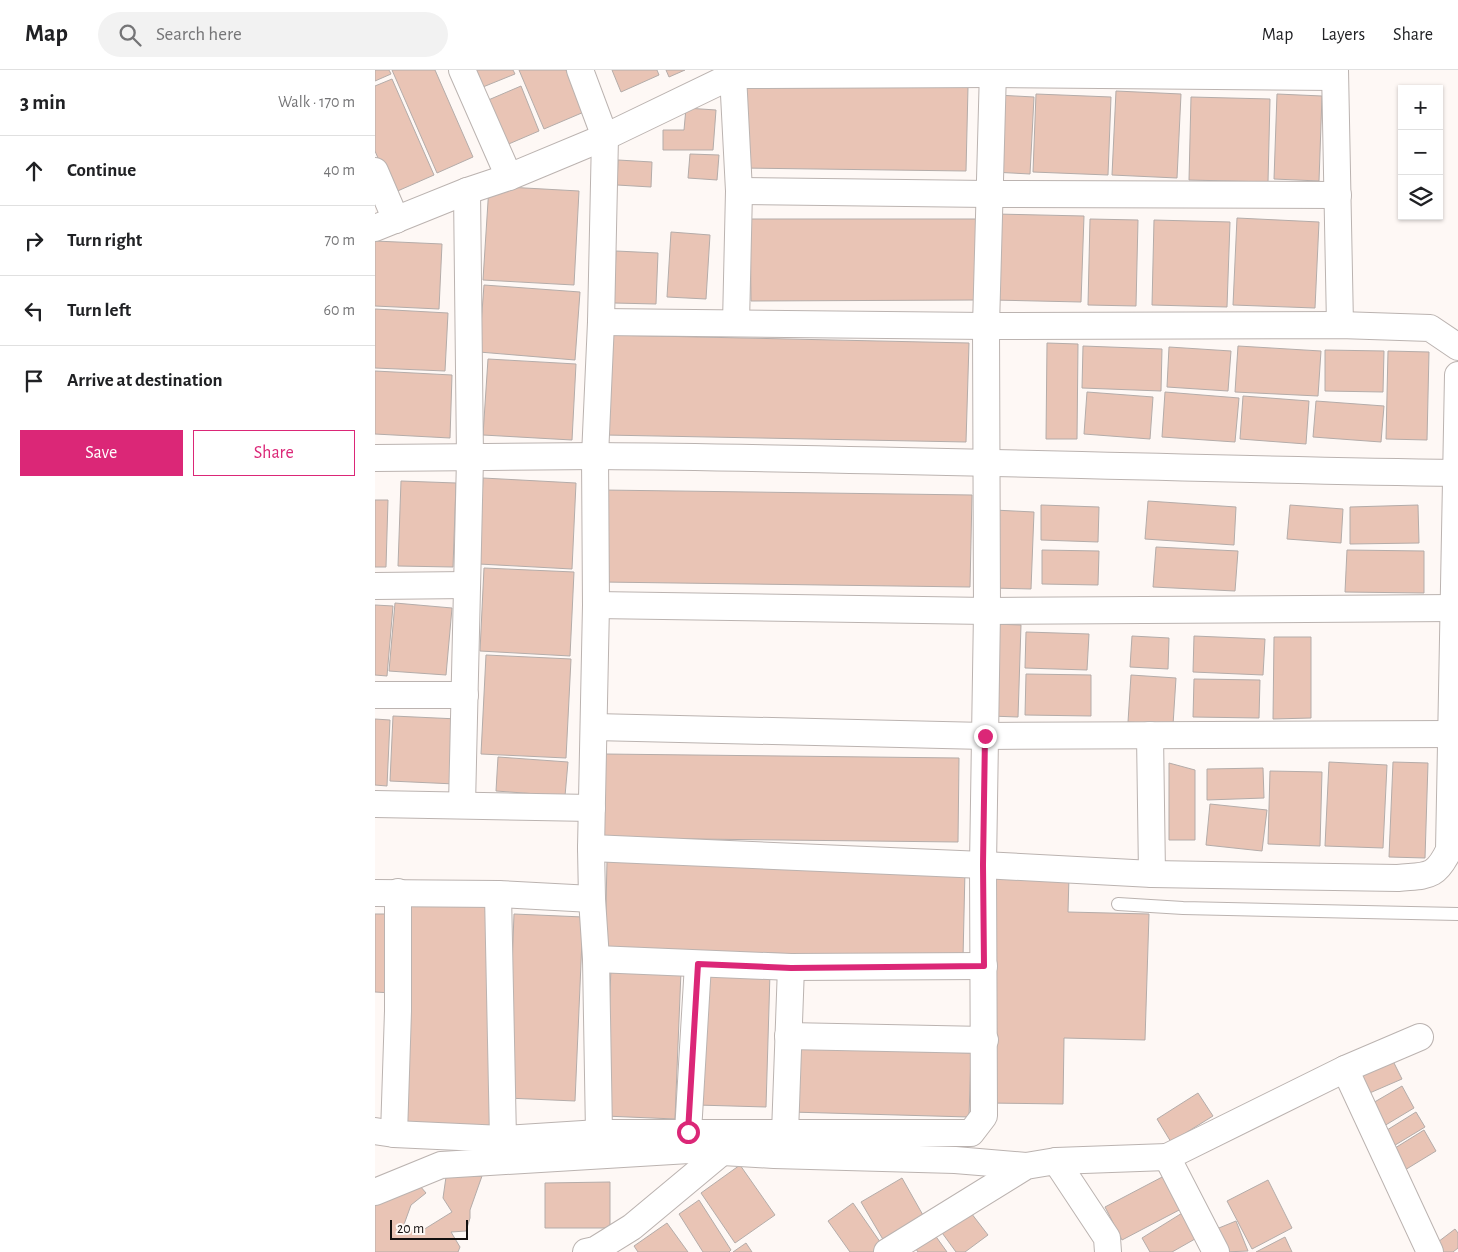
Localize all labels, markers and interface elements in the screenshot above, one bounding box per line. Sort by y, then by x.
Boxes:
search box [98,12,448,57]
icon: search [116,21,144,49]
text: Map [25,22,68,46]
text: Search here [156,25,242,44]
text: Map [1262,26,1293,44]
text: Layers [1321,26,1365,44]
text: Share [1393,26,1433,44]
map controls [1398,85,1443,220]
button: + [1398,85,1443,130]
text: 3 min [20,92,66,113]
text: Walk · 170 m [278,94,355,110]
button: − [1398,130,1443,175]
icon: ahead [20,157,48,185]
text: Continue [67,161,136,180]
text: 40 m [323,162,355,178]
button: layers [1398,175,1443,220]
icon: right [20,227,48,255]
text: Turn right [67,231,142,250]
text: 70 m [324,232,355,248]
icon: left [20,297,48,325]
text: Turn left [67,301,131,320]
text: 60 m [324,302,355,318]
icon: arrive [20,367,48,395]
text: Arrive at destination [67,371,223,390]
button: Save [20,430,183,476]
button: Share [193,430,355,476]
route end [974,725,997,748]
route start [677,1121,700,1144]
scale bar [390,1217,467,1240]
text: 20 m [397,1222,424,1236]

